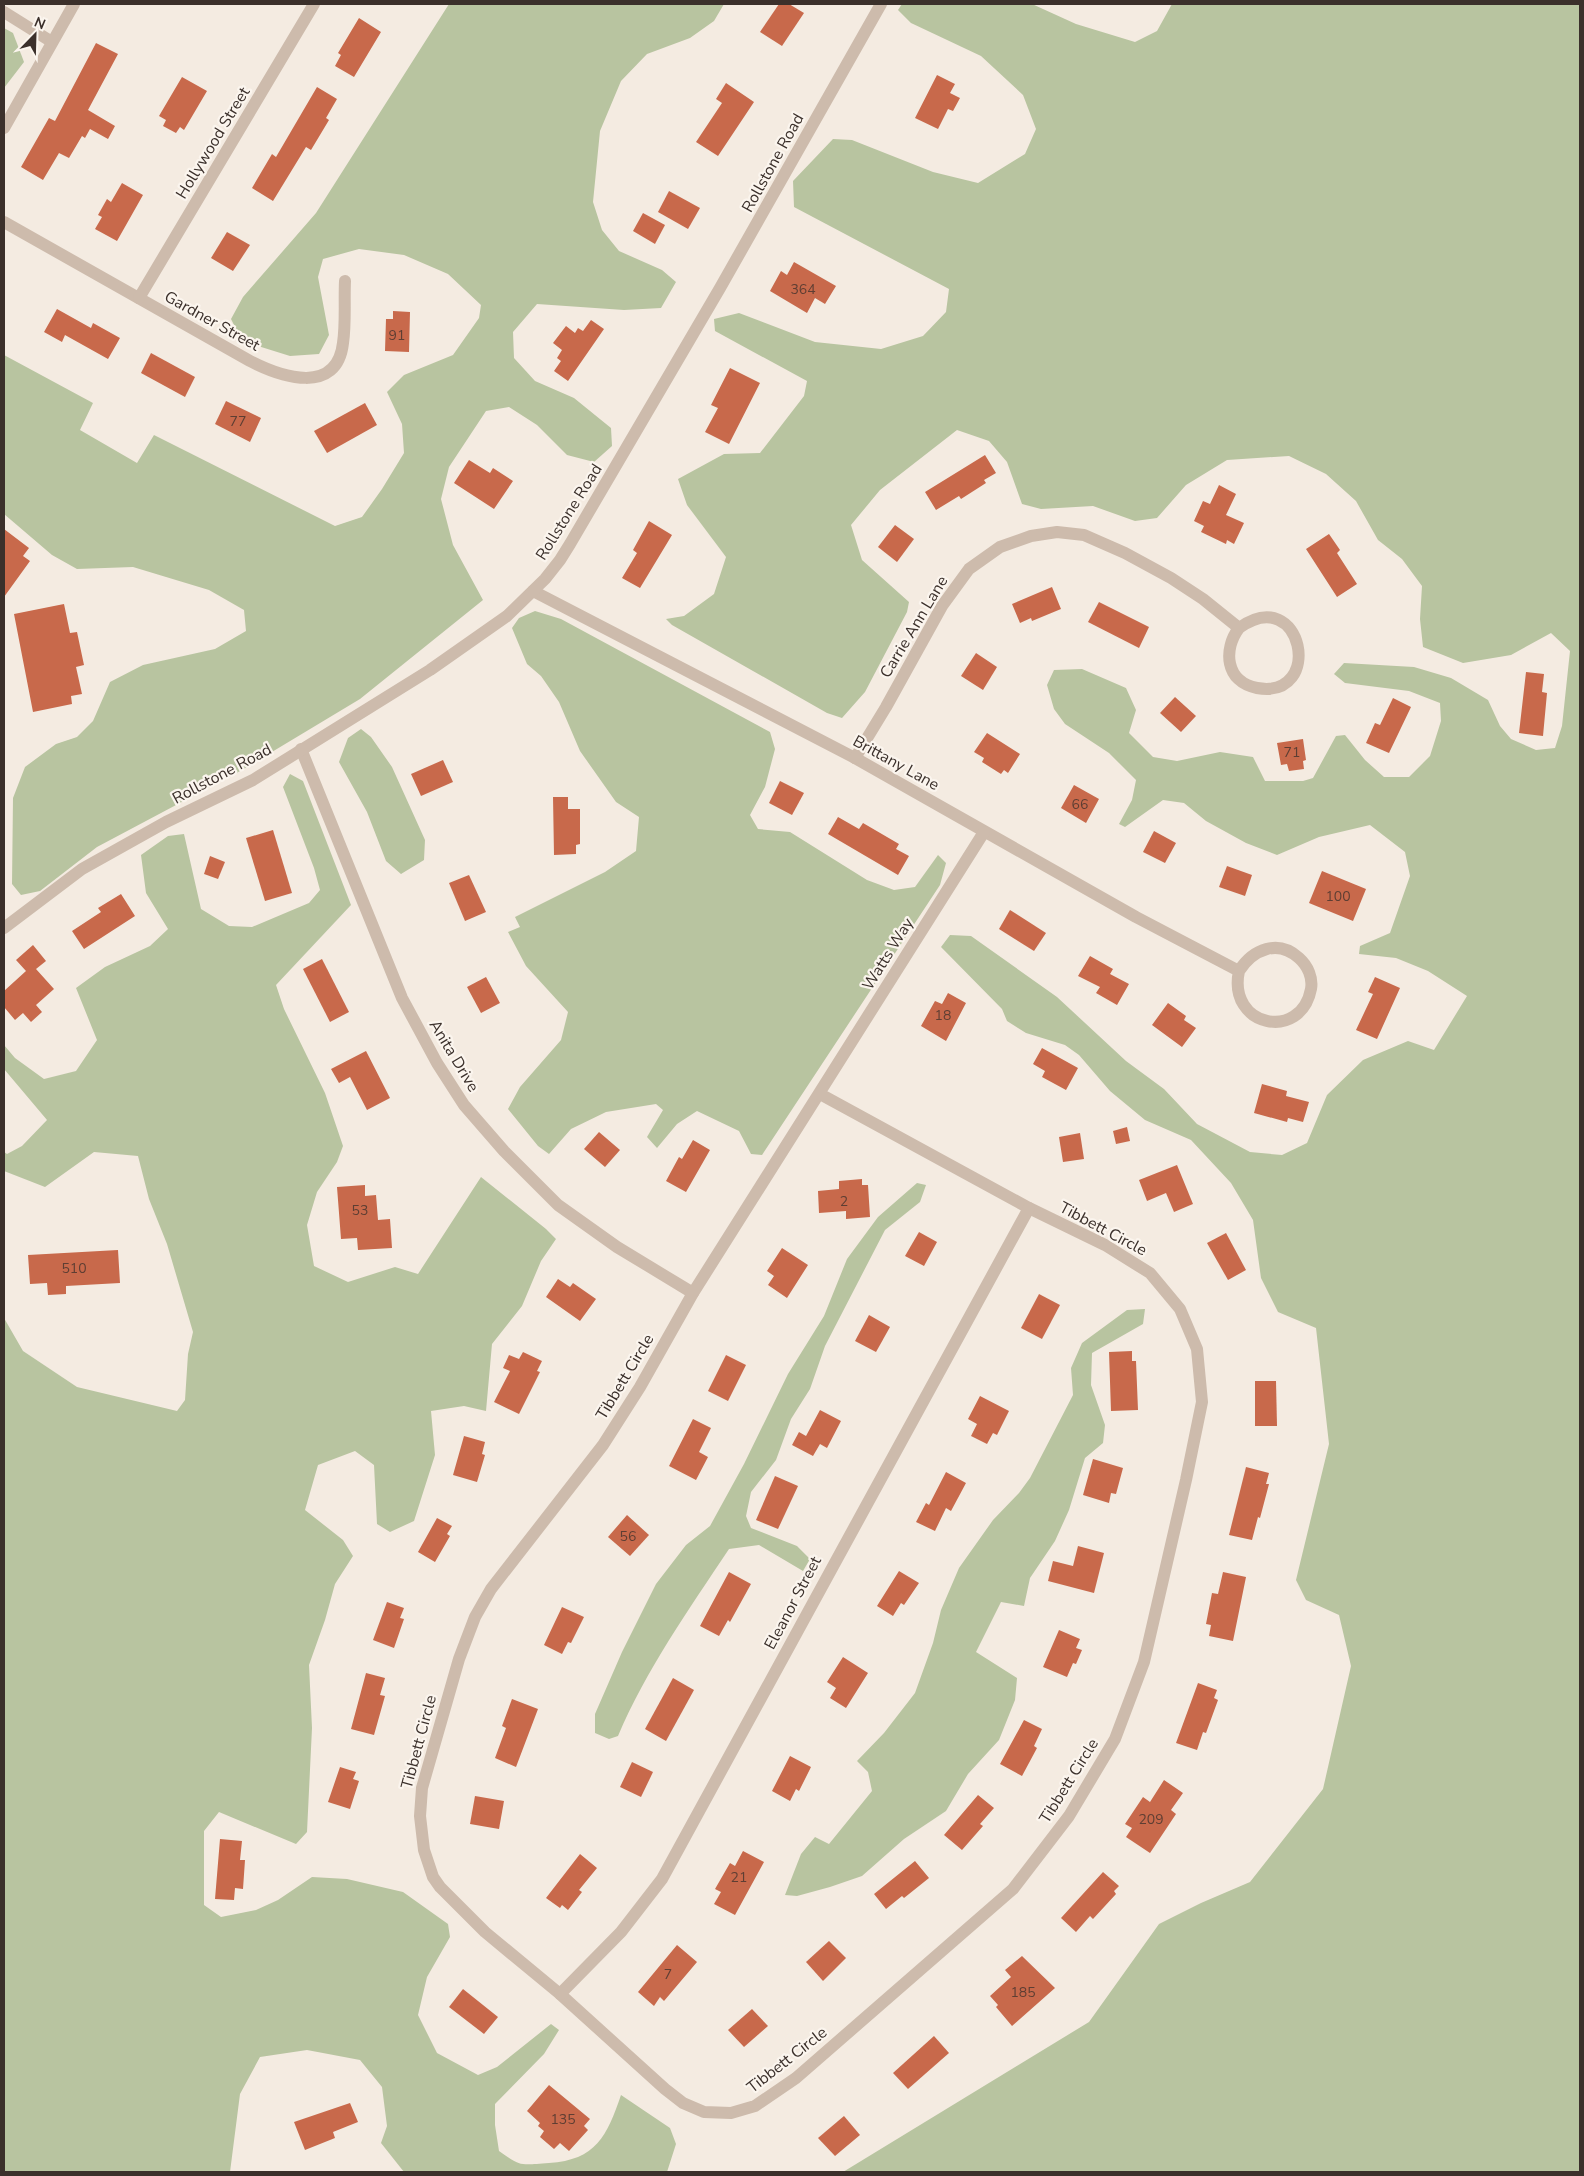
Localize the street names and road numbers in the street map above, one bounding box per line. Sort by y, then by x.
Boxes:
street label: Hollywood Street [171,83,255,203]
street label: Rollstone Road [737,110,809,216]
street label: Gardner Street [160,286,264,357]
street label: Rollstone Road [531,460,607,564]
street label: Carrie Ann Lane [875,572,953,682]
street label: Brittany Lane [849,730,943,796]
street label: Rollstone Road [168,739,276,809]
street label: Watts Way [857,913,919,994]
street label: Anita Drive [424,1016,484,1096]
street label: Tibbett Circle [1055,1197,1151,1261]
street label: Tibbett Circle [591,1330,659,1424]
street label: Eleanor Street [759,1552,827,1653]
street label: Tibbett Circle [396,1693,442,1791]
street label: Tibbett Circle [1034,1734,1104,1828]
street label: Tibbett Circle [742,2022,832,2098]

